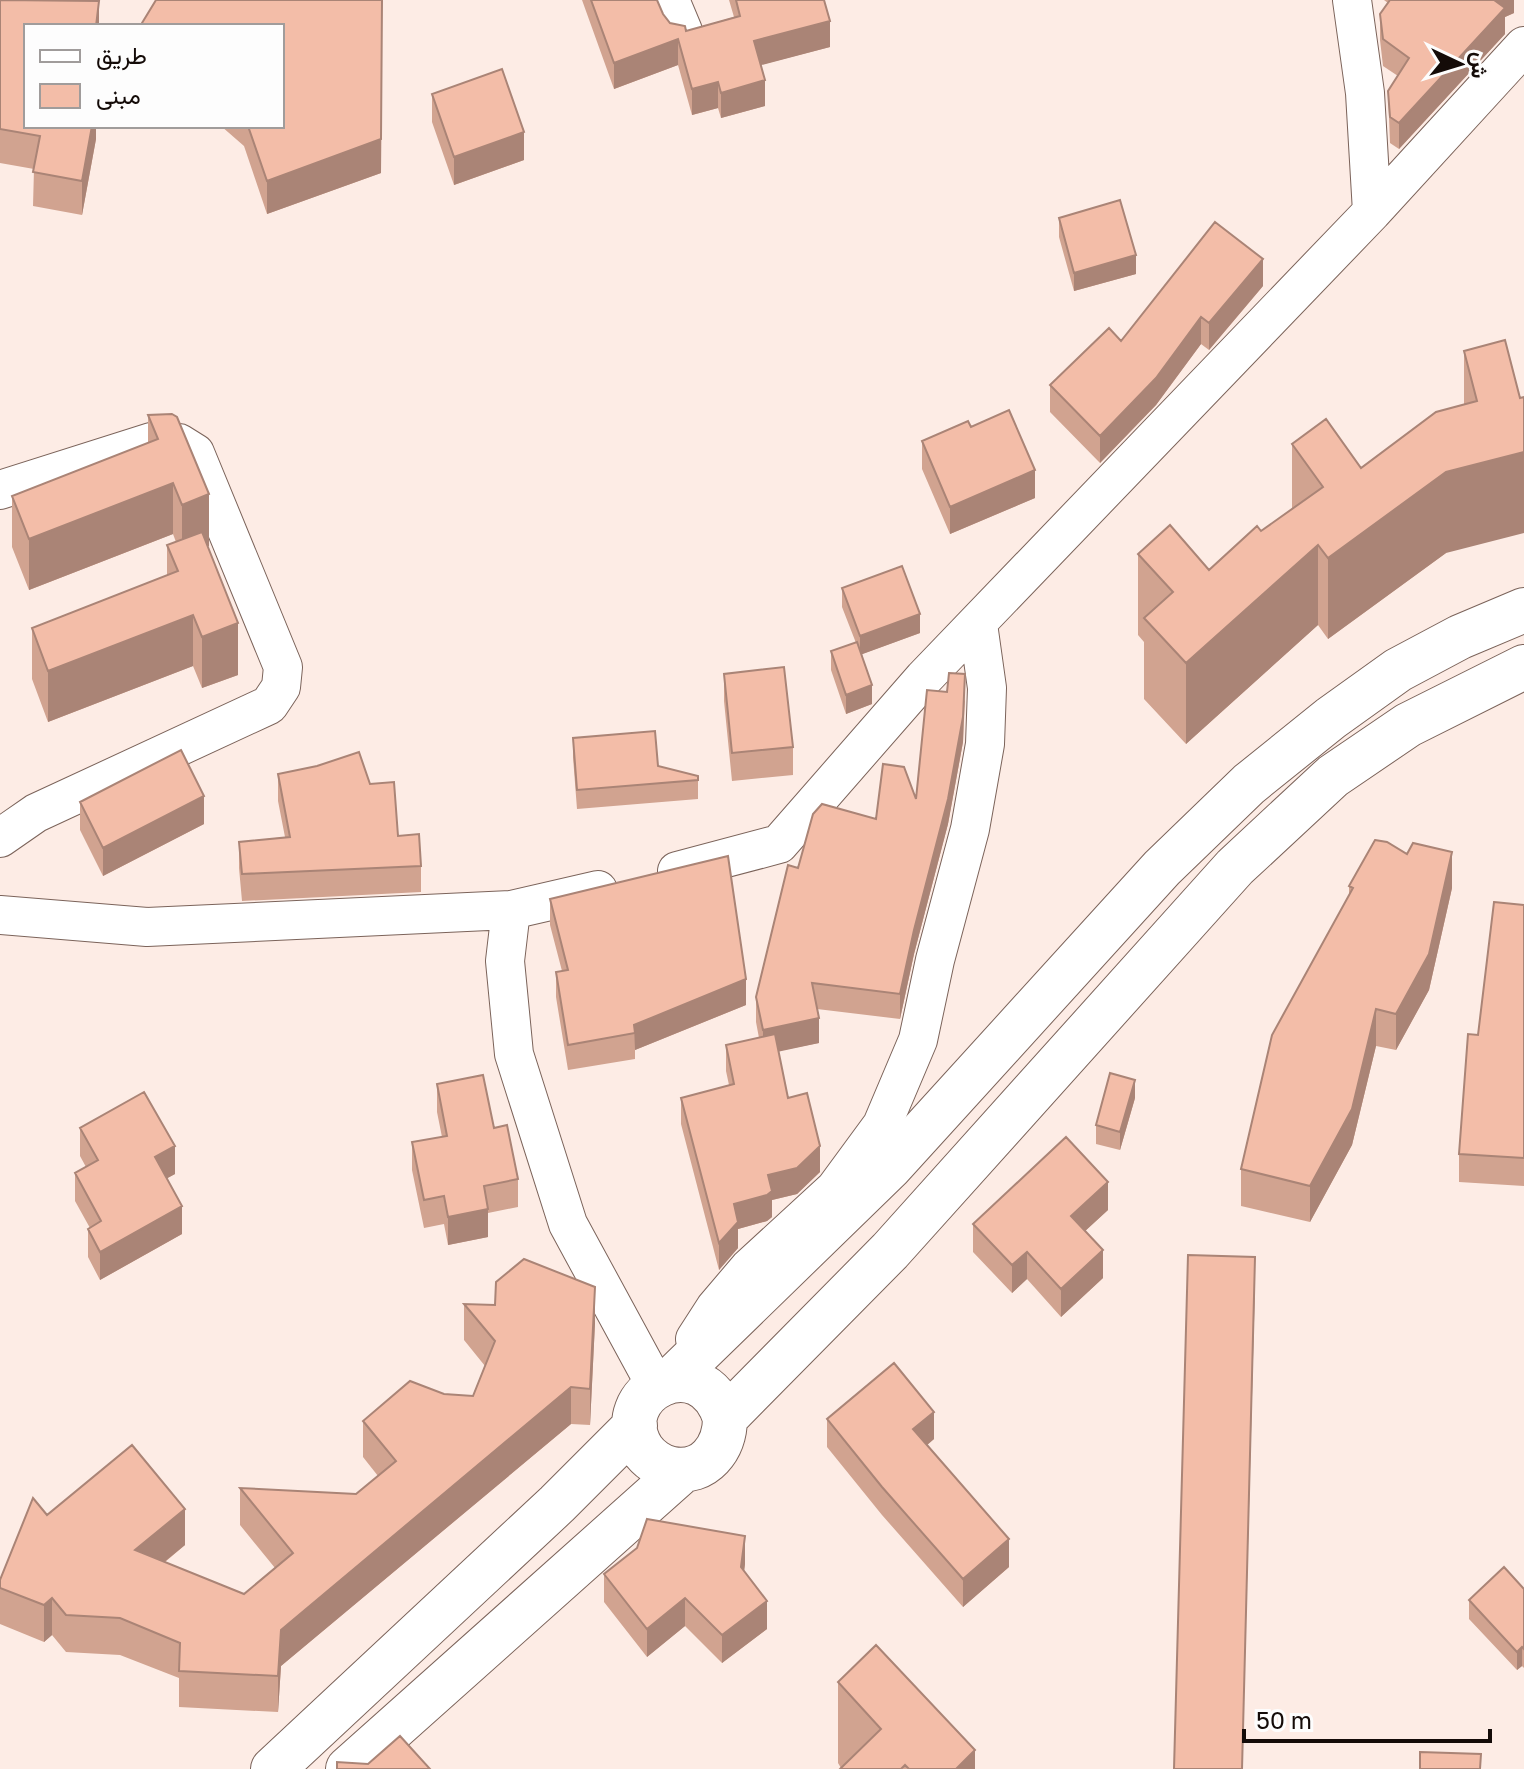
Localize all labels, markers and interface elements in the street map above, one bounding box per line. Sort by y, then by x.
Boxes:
legend [24,24,284,128]
north arrow [1420,24,1500,104]
text: طريق [96,40,147,71]
text: ش [1465,51,1495,80]
text: مبنى [96,80,141,110]
scale bar [1244,1693,1490,1743]
text: 50 m [1256,1705,1312,1734]

